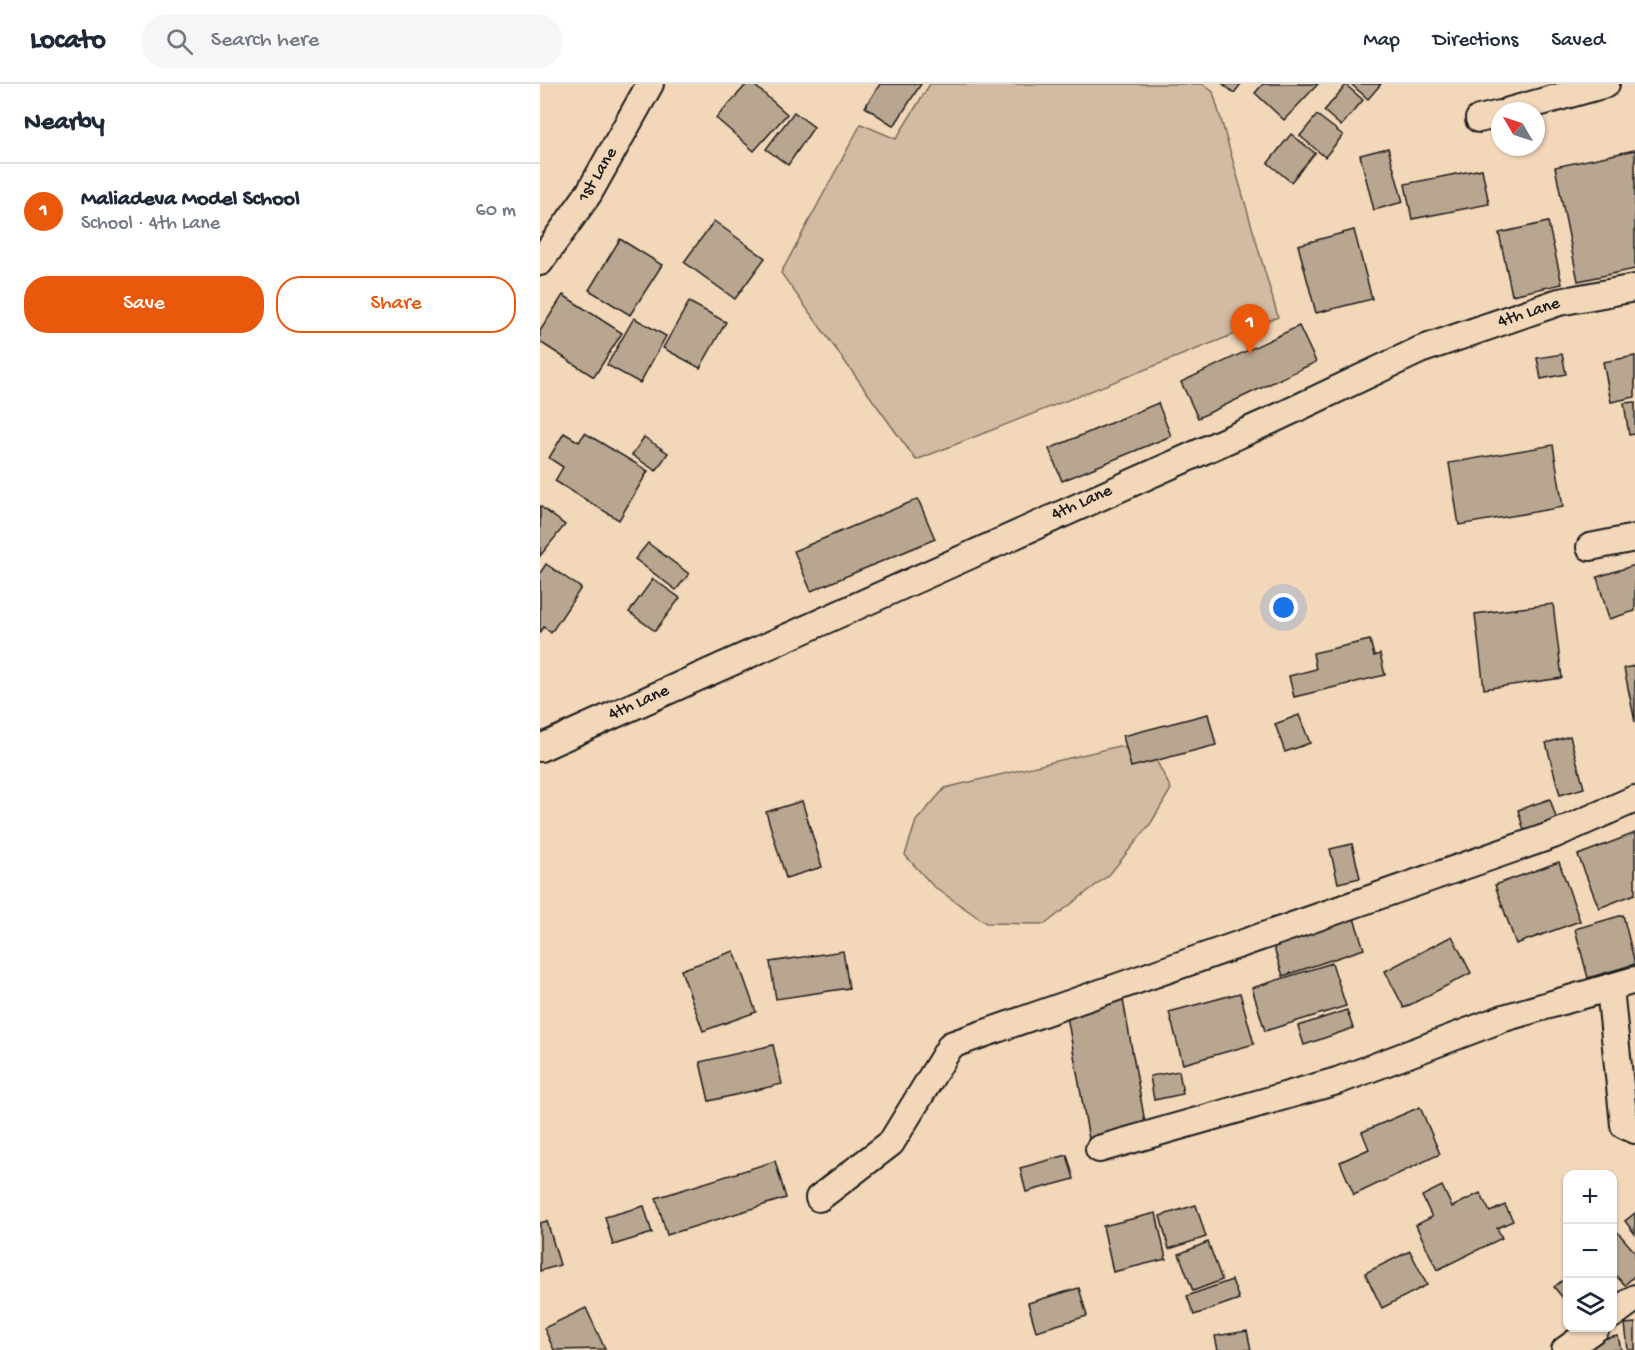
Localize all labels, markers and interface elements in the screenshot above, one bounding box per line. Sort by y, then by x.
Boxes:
search box [142,14,562,68]
text: Locato [30,25,106,58]
icon: search [163,25,196,58]
text: Search here [211,28,319,54]
text: Map [1363,29,1400,54]
text: Directions [1433,29,1518,54]
text: Saved [1551,29,1605,54]
north arrow [1491,102,1545,156]
text: Nearby [24,108,105,139]
street label: 1st Lane [573,143,623,207]
text: Maliadeva Model School [81,187,300,213]
text: 1 [39,200,48,223]
text: 60 m [476,200,516,223]
text: School · 4th Lane [81,213,220,236]
button: Save [24,276,264,333]
button: Share [276,276,516,333]
street label: 4th Lane [1495,293,1563,333]
pin: 1 [1230,304,1270,354]
street label: 4th Lane [1048,480,1116,526]
your location [1269,593,1298,622]
street label: 4th Lane [605,680,673,726]
map controls [1563,1170,1617,1332]
button: + [1563,1170,1617,1224]
button: − [1563,1224,1617,1278]
button: layers [1563,1278,1617,1332]

